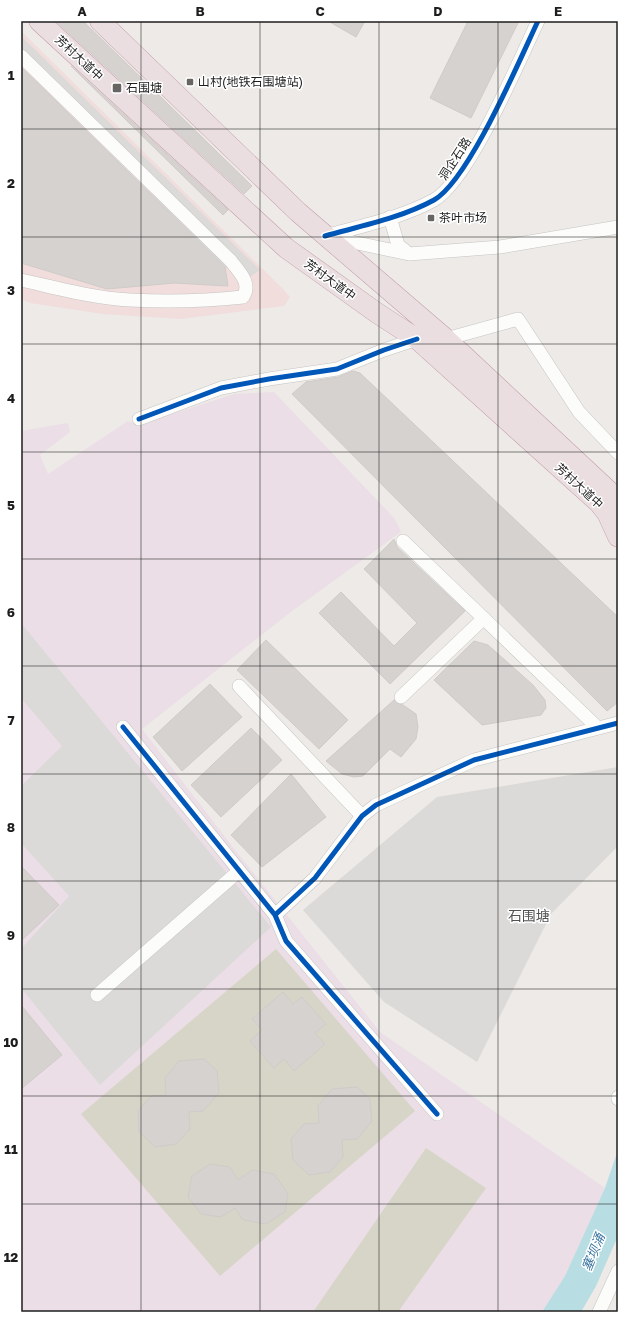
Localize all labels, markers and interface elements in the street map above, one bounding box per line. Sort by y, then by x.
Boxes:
text: A [77,3,87,19]
text: B [195,3,205,19]
text: C [315,3,325,19]
text: D [433,3,443,19]
text: E [554,3,562,19]
street label: 芳村大道中 [52,32,106,84]
text: 1 [8,67,15,83]
place label: 山村(地铁石围塘站) [198,74,303,89]
marker: 山村(地铁石围塘站) [185,77,195,87]
place label: 石围塘 [126,80,162,95]
marker: 石围塘 [111,82,123,94]
street label: 洞企石路 [435,135,474,183]
text: 2 [7,175,15,191]
place label: 茶叶市场 [439,210,487,225]
marker: 茶叶市场 [426,213,436,223]
street label: 芳村大道中 [302,256,359,303]
text: 3 [7,282,15,298]
text: 4 [7,390,15,406]
street label: 芳村大道中 [552,460,606,512]
text: 5 [7,497,15,513]
text: 6 [7,604,15,620]
text: 7 [7,712,15,728]
text: 8 [7,819,15,835]
district label: 石围塘 [508,907,550,924]
text: 9 [7,927,15,943]
text: 10 [3,1034,19,1050]
text: 11 [4,1141,18,1157]
water label: 塞坝涌 [578,1229,608,1273]
text: 12 [4,1249,18,1265]

